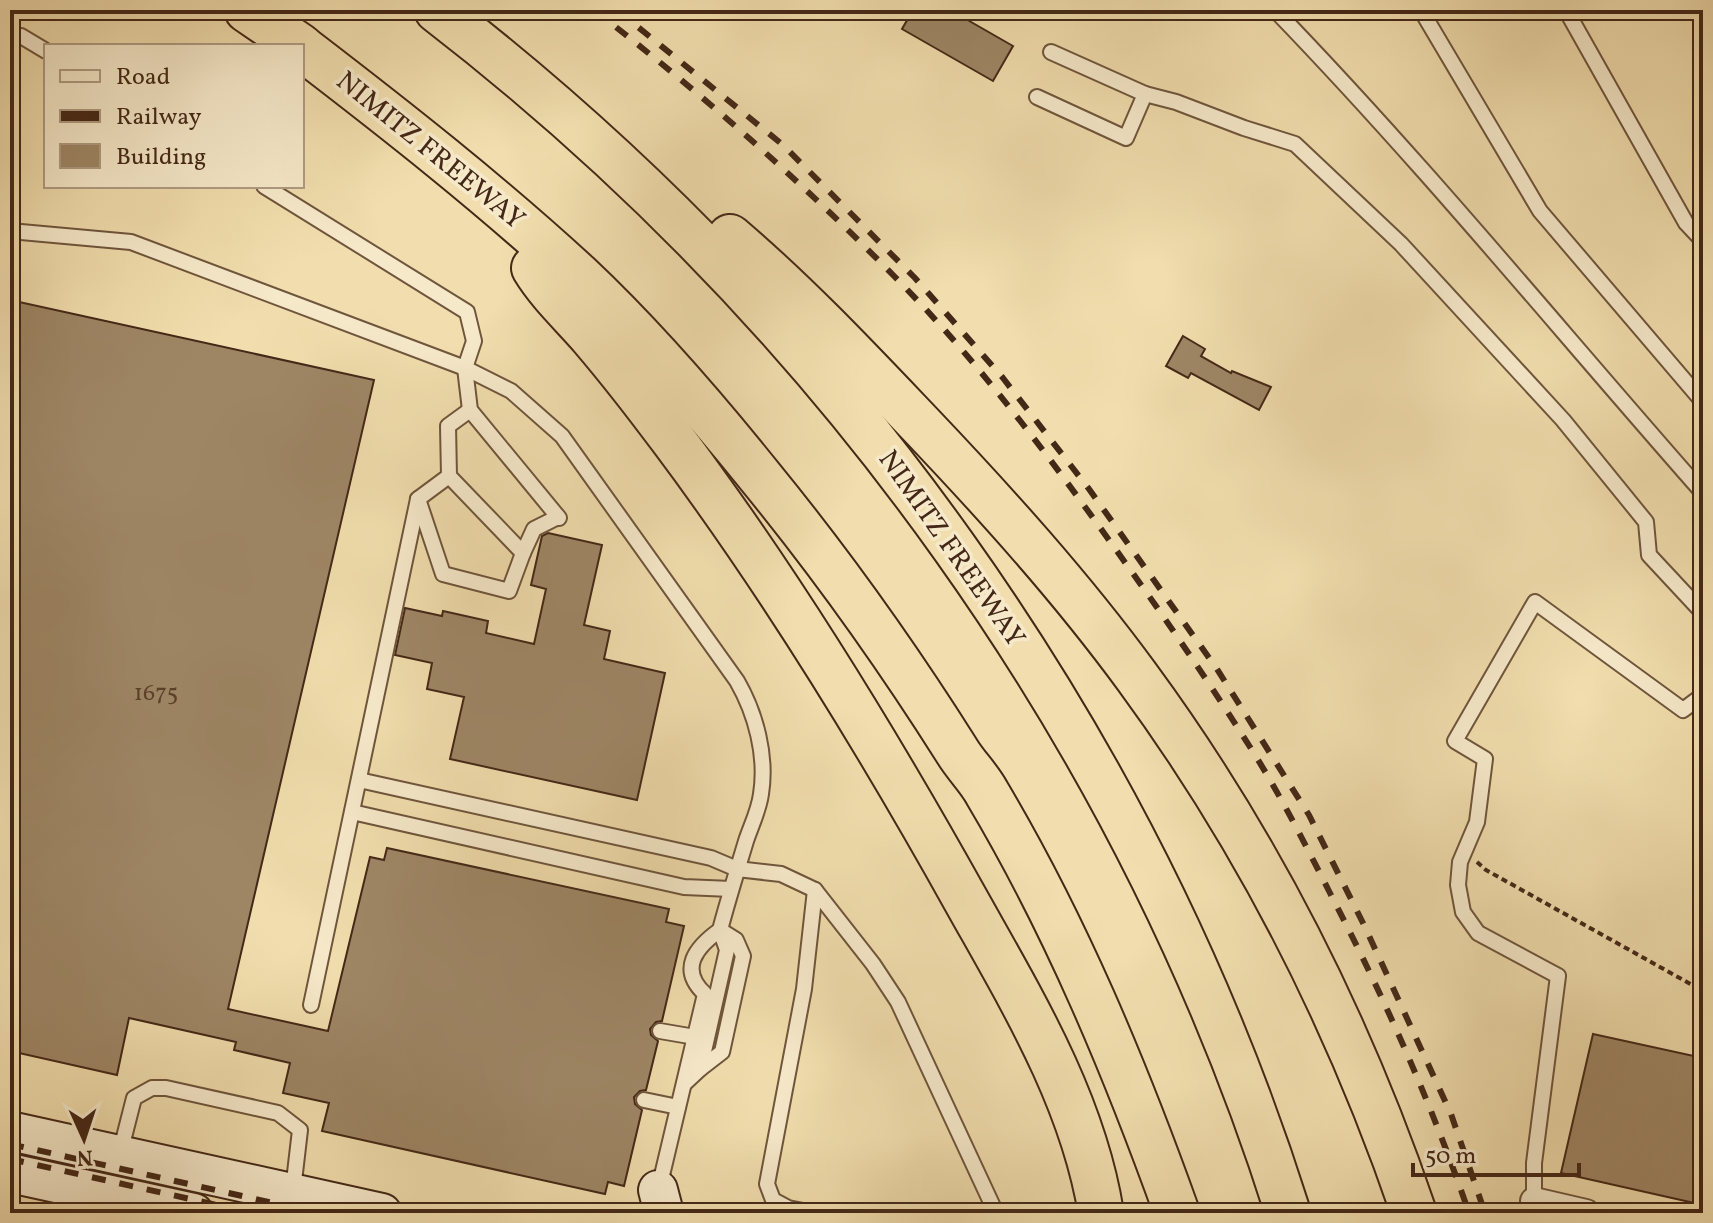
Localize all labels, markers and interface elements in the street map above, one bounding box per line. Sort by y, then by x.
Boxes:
legend [44,44,304,188]
text: Road [116,61,170,95]
street label: NIMITZ FREEWAY [327,63,533,239]
text: Railway [116,101,202,135]
text: Building [116,141,206,175]
street label: NIMITZ FREEWAY [868,442,1034,656]
house number: 1675 [134,677,178,711]
north arrow [44,1099,124,1179]
scale bar [1413,1127,1579,1177]
text: 50 m [1425,1140,1477,1174]
text: N [76,1141,94,1172]

